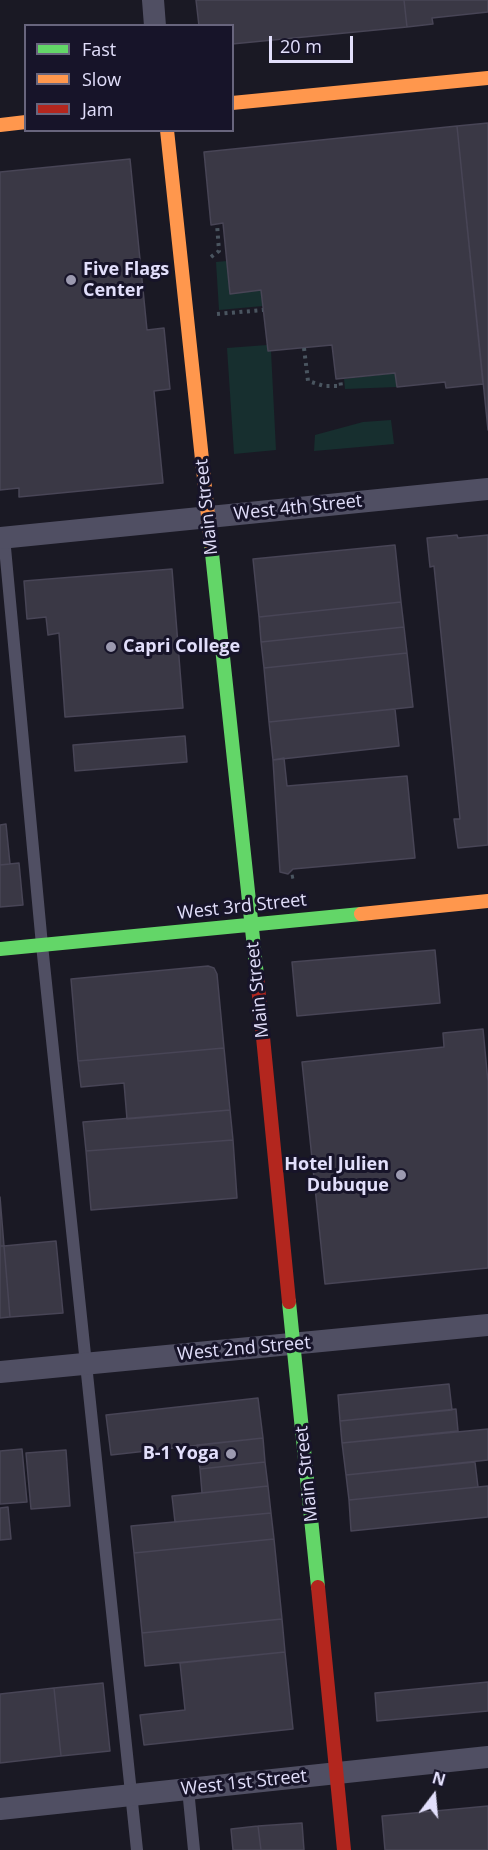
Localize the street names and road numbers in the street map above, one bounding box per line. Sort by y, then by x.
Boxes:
street label: Main Street [191,458,223,556]
street label: West 4th Street [233,491,363,525]
street label: West 3rd Street [176,889,308,925]
street label: Main Street [242,941,274,1039]
street label: West 2nd Street [176,1332,312,1366]
street label: Main Street [291,1425,323,1523]
street label: West 1st Street [180,1766,308,1800]

